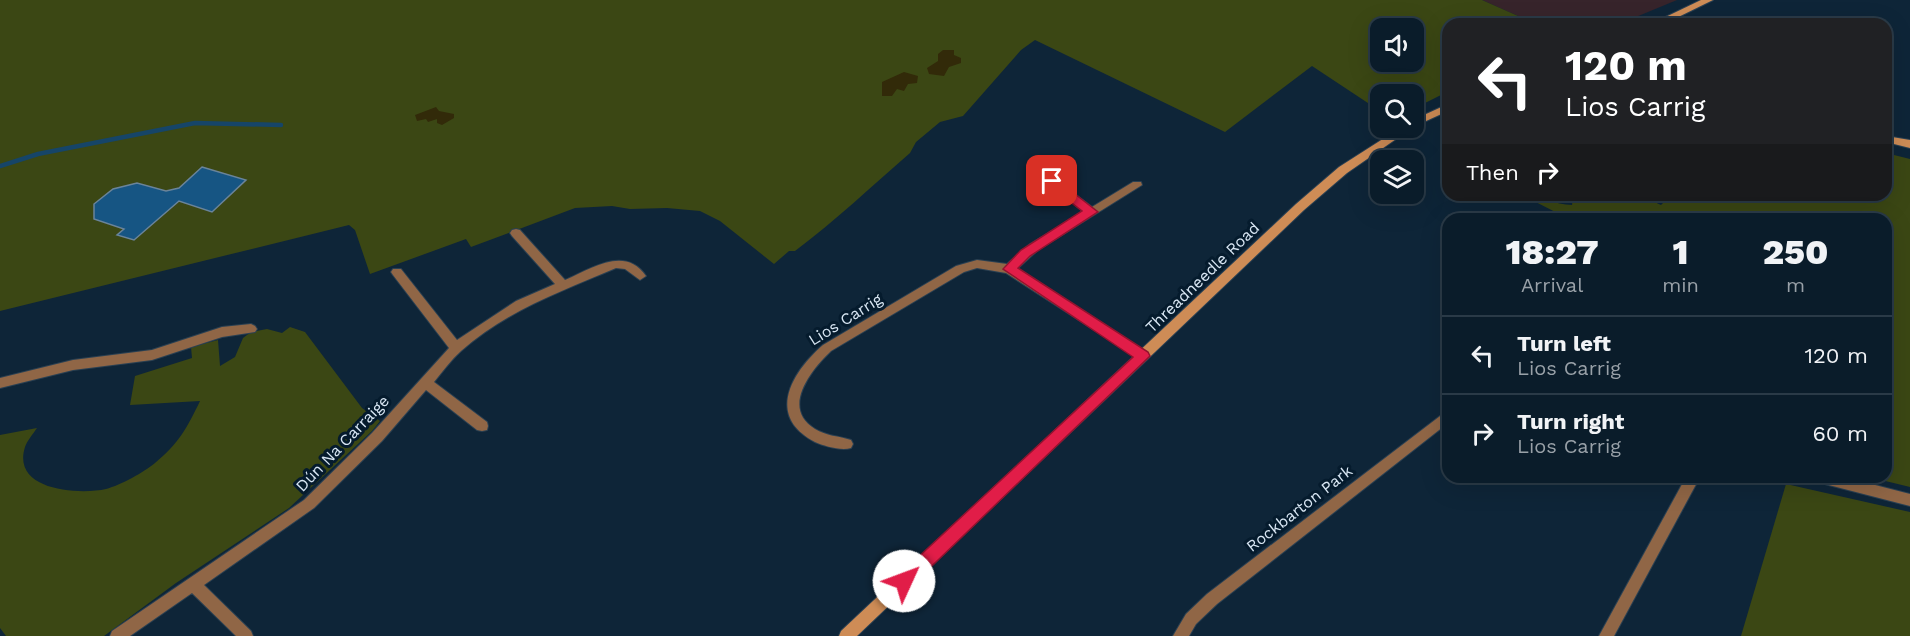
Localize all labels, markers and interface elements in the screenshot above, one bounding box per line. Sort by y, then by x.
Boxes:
map controls [1370,18,1424,204]
button: sound [1370,18,1424,72]
text: 120 m [1565,41,1687,90]
icon: left [1466,42,1544,120]
button: search [1370,84,1424,138]
text: Lios Carrig [1565,91,1705,123]
button: layers [1370,150,1424,204]
pin [1026,155,1077,206]
icon: right [1531,156,1564,189]
text: Then [1466,160,1519,185]
icon: arrive [1035,164,1068,197]
street label: Threadneedle Road [1141,218,1263,337]
text: 18:27 [1505,231,1599,273]
text: 1 [1673,231,1689,273]
text: 250 [1762,231,1829,273]
text: Arrival [1521,273,1583,297]
text: min [1662,273,1699,297]
text: m [1786,273,1805,297]
street label: Lios Carrig [805,289,886,350]
text: Turn left [1517,331,1611,356]
icon: left [1466,339,1499,372]
text: 120 m [1804,343,1868,368]
text: Lios Carrig [1517,356,1621,380]
street label: Dún Na Carraige [292,391,393,495]
text: Turn right [1517,409,1624,434]
icon: right [1466,417,1499,450]
text: 60 m [1812,421,1868,446]
text: Lios Carrig [1517,434,1621,458]
street label: Rockbarton Park [1243,461,1356,556]
position arrow [872,549,936,613]

